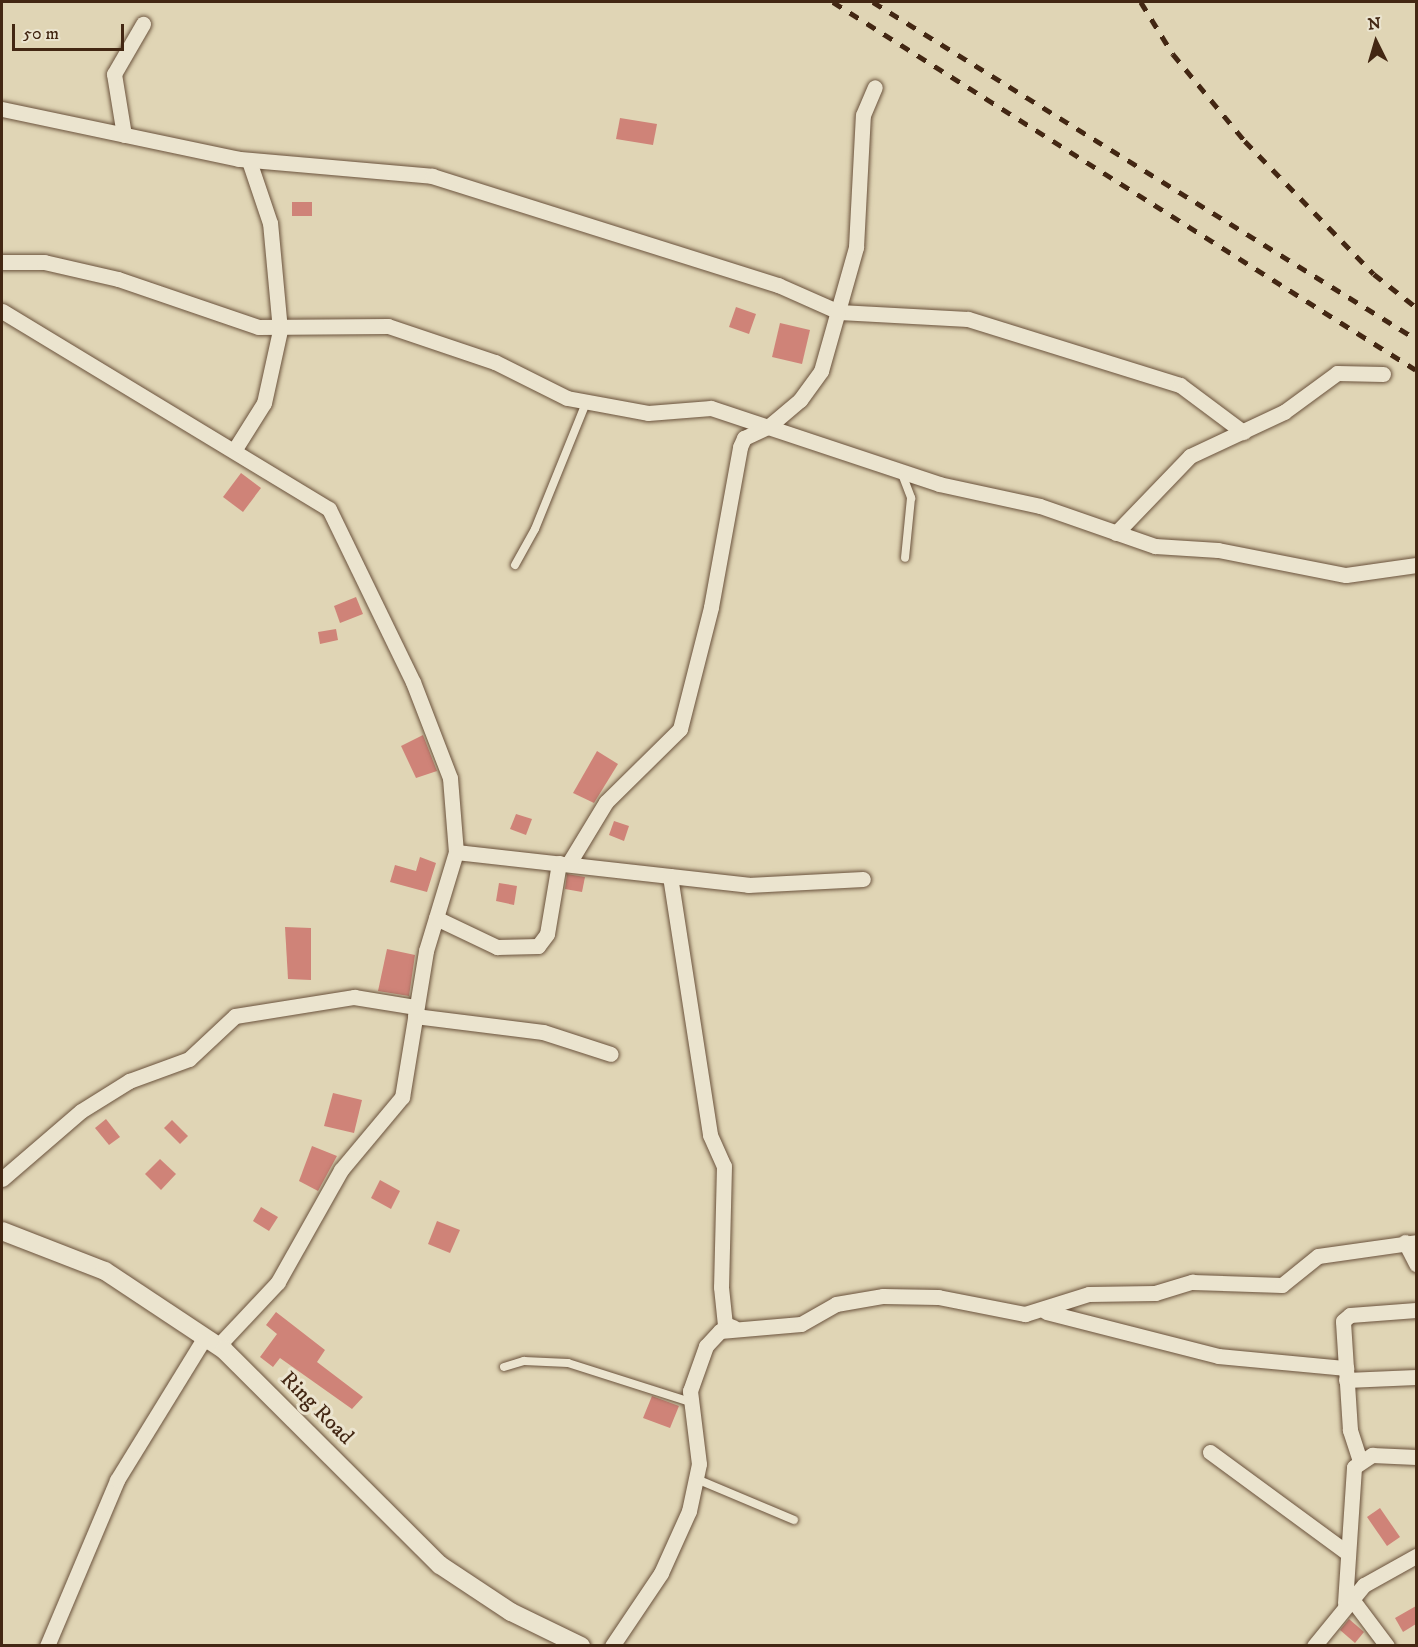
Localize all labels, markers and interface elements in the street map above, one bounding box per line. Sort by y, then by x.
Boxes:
scale bar [15,12,128,50]
north arrow [1346,12,1406,72]
text: N [1367,14,1382,35]
text: 50 m [23,23,59,45]
street label: Ring Road [275,1366,359,1450]

